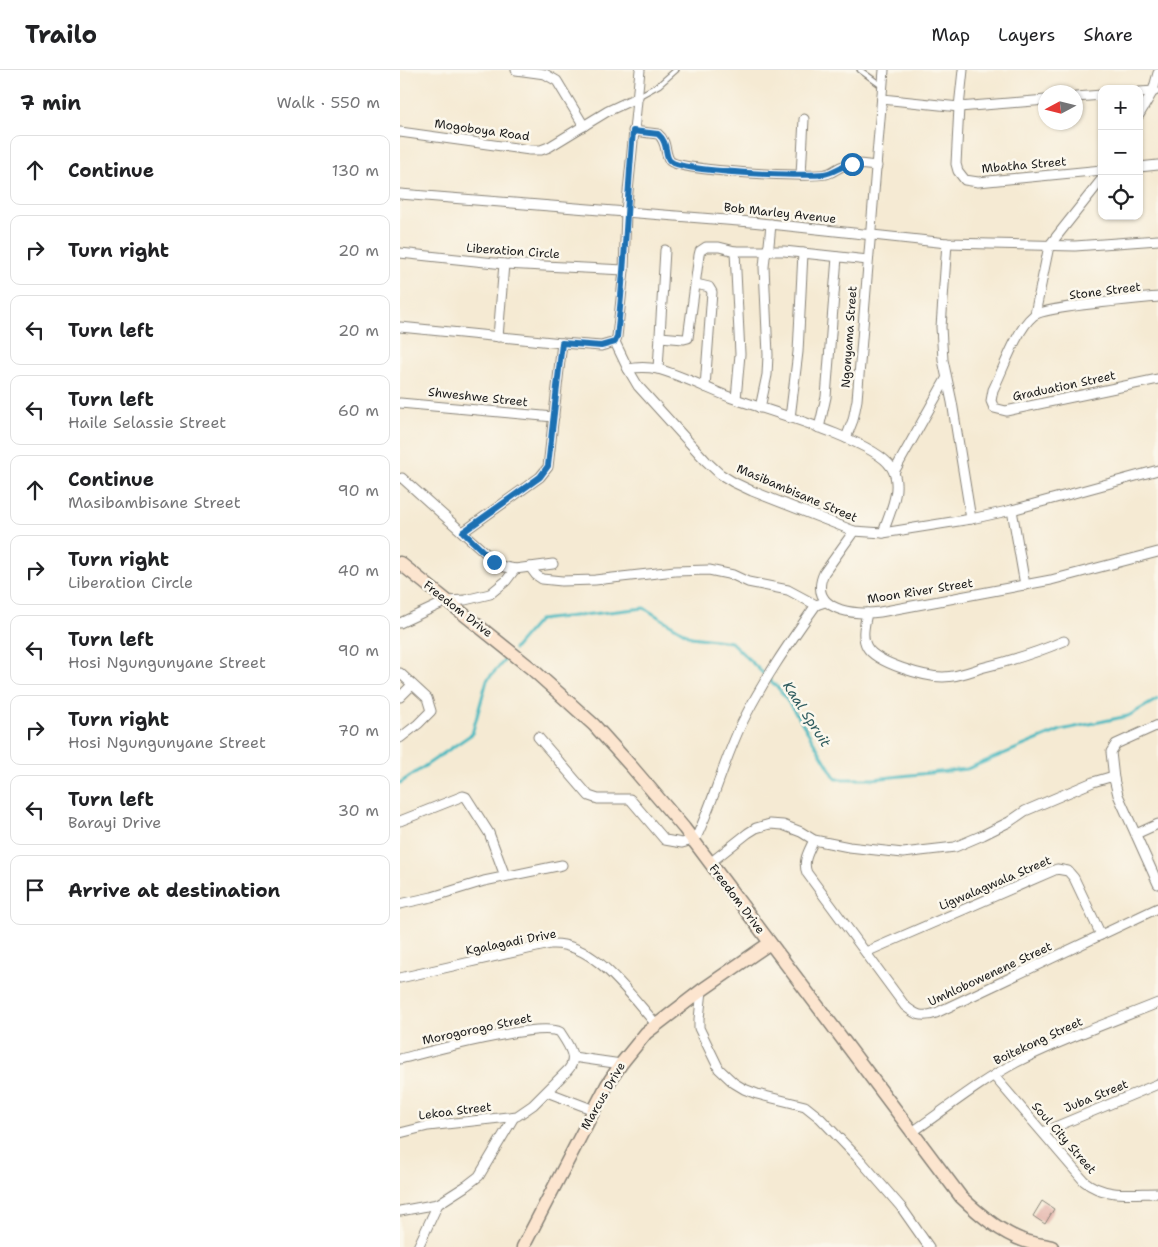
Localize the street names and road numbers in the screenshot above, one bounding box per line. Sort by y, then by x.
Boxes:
street label: Mogoboya Road [433,115,531,145]
street label: Mbatha Street [981,153,1067,177]
street label: Bob Marley Avenue [723,199,837,227]
street label: Liberation Circle [466,240,561,262]
street label: Stone Street [1068,279,1142,303]
street label: Ngonyama Street [837,285,861,389]
street label: Graduation Street [1011,367,1117,405]
street label: Shweshwe Street [427,384,529,410]
street label: Masibambisane Street [734,460,860,526]
street label: Moon River Street [866,575,974,607]
street label: Freedom Drive [420,577,496,641]
street label: Ligwalagwala Street [936,852,1054,914]
street label: Freedom Drive [706,861,769,937]
street label: Kgalagadi Drive [464,925,558,959]
street label: Umhlobowenene Street [925,938,1055,1010]
street label: Morogorogo Street [421,1010,533,1048]
street label: Boitekong Street [991,1013,1085,1069]
street label: Marcus Drive [577,1059,629,1133]
street label: Juba Street [1062,1076,1130,1116]
street label: Lekoa Street [418,1099,492,1123]
street label: Soul City Street [1028,1099,1100,1177]

